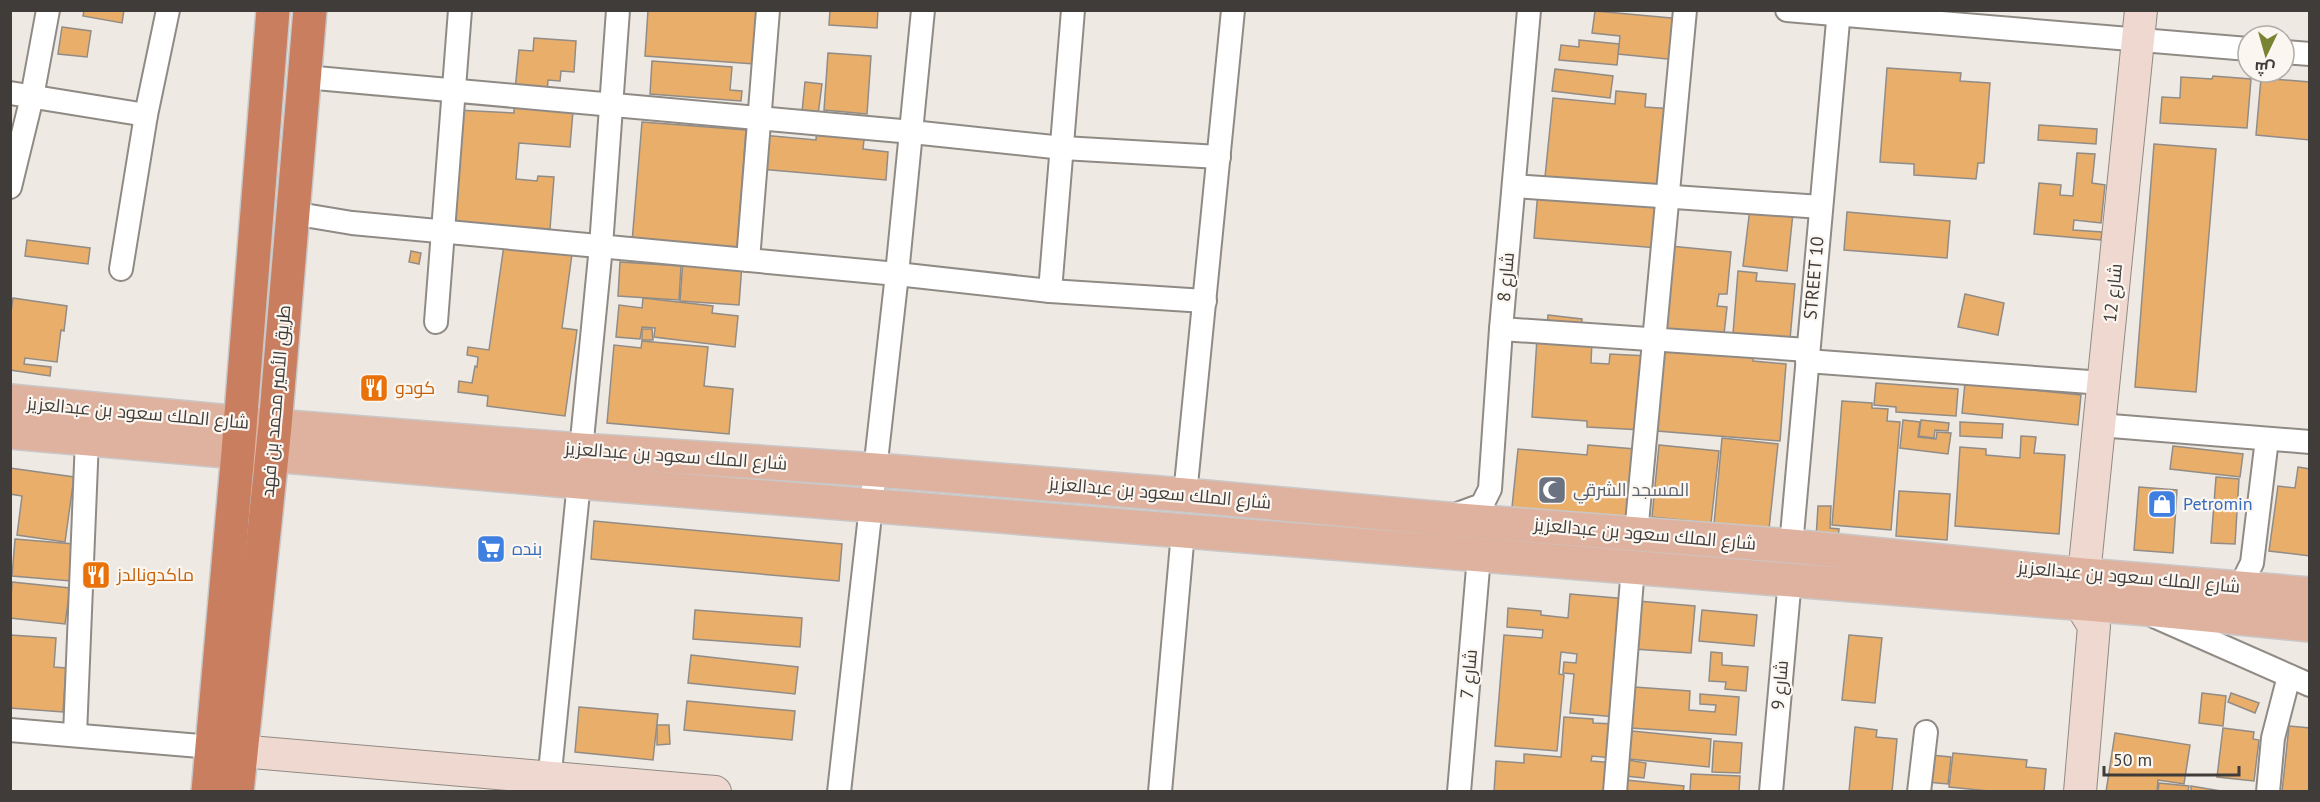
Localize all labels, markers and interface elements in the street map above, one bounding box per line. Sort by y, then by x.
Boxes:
north arrow [2236,24,2296,84]
text: ش [2254,58,2276,80]
street label: STREET 10 [1798,235,1829,320]
street label: شارع 8 [1492,251,1520,303]
street label: شارع 12 [2098,262,2128,324]
street label: طريق الأمير محمد بن فهد [256,304,296,498]
restaurant icon: كودو [358,372,390,404]
place label: كودو [395,376,435,399]
street label: شارع الملك سعود بن عبدالعزيز [25,391,250,435]
street label: شارع الملك سعود بن عبدالعزيز [563,436,788,476]
street label: شارع الملك سعود بن عبدالعزيز [1047,471,1272,515]
mosque icon: المسجد الشرقي [1536,474,1568,506]
place label: المسجد الشرقي [1573,478,1689,504]
shop icon: Petromin [2146,488,2178,520]
place label: Petromin [2183,492,2253,515]
street label: شارع الملك سعود بن عبدالعزيز [1532,512,1757,556]
supermarket icon: بنده [475,533,507,565]
place label: بنده [512,537,542,560]
street label: شارع الملك سعود بن عبدالعزيز [2016,555,2241,599]
restaurant icon: ماكدونالدز [80,559,112,591]
place label: ماكدونالدز [116,563,194,586]
street label: شارع 7 [1455,648,1483,700]
street label: شارع 9 [1766,659,1794,711]
scale bar [2104,739,2239,777]
text: 50 m [2113,748,2152,771]

